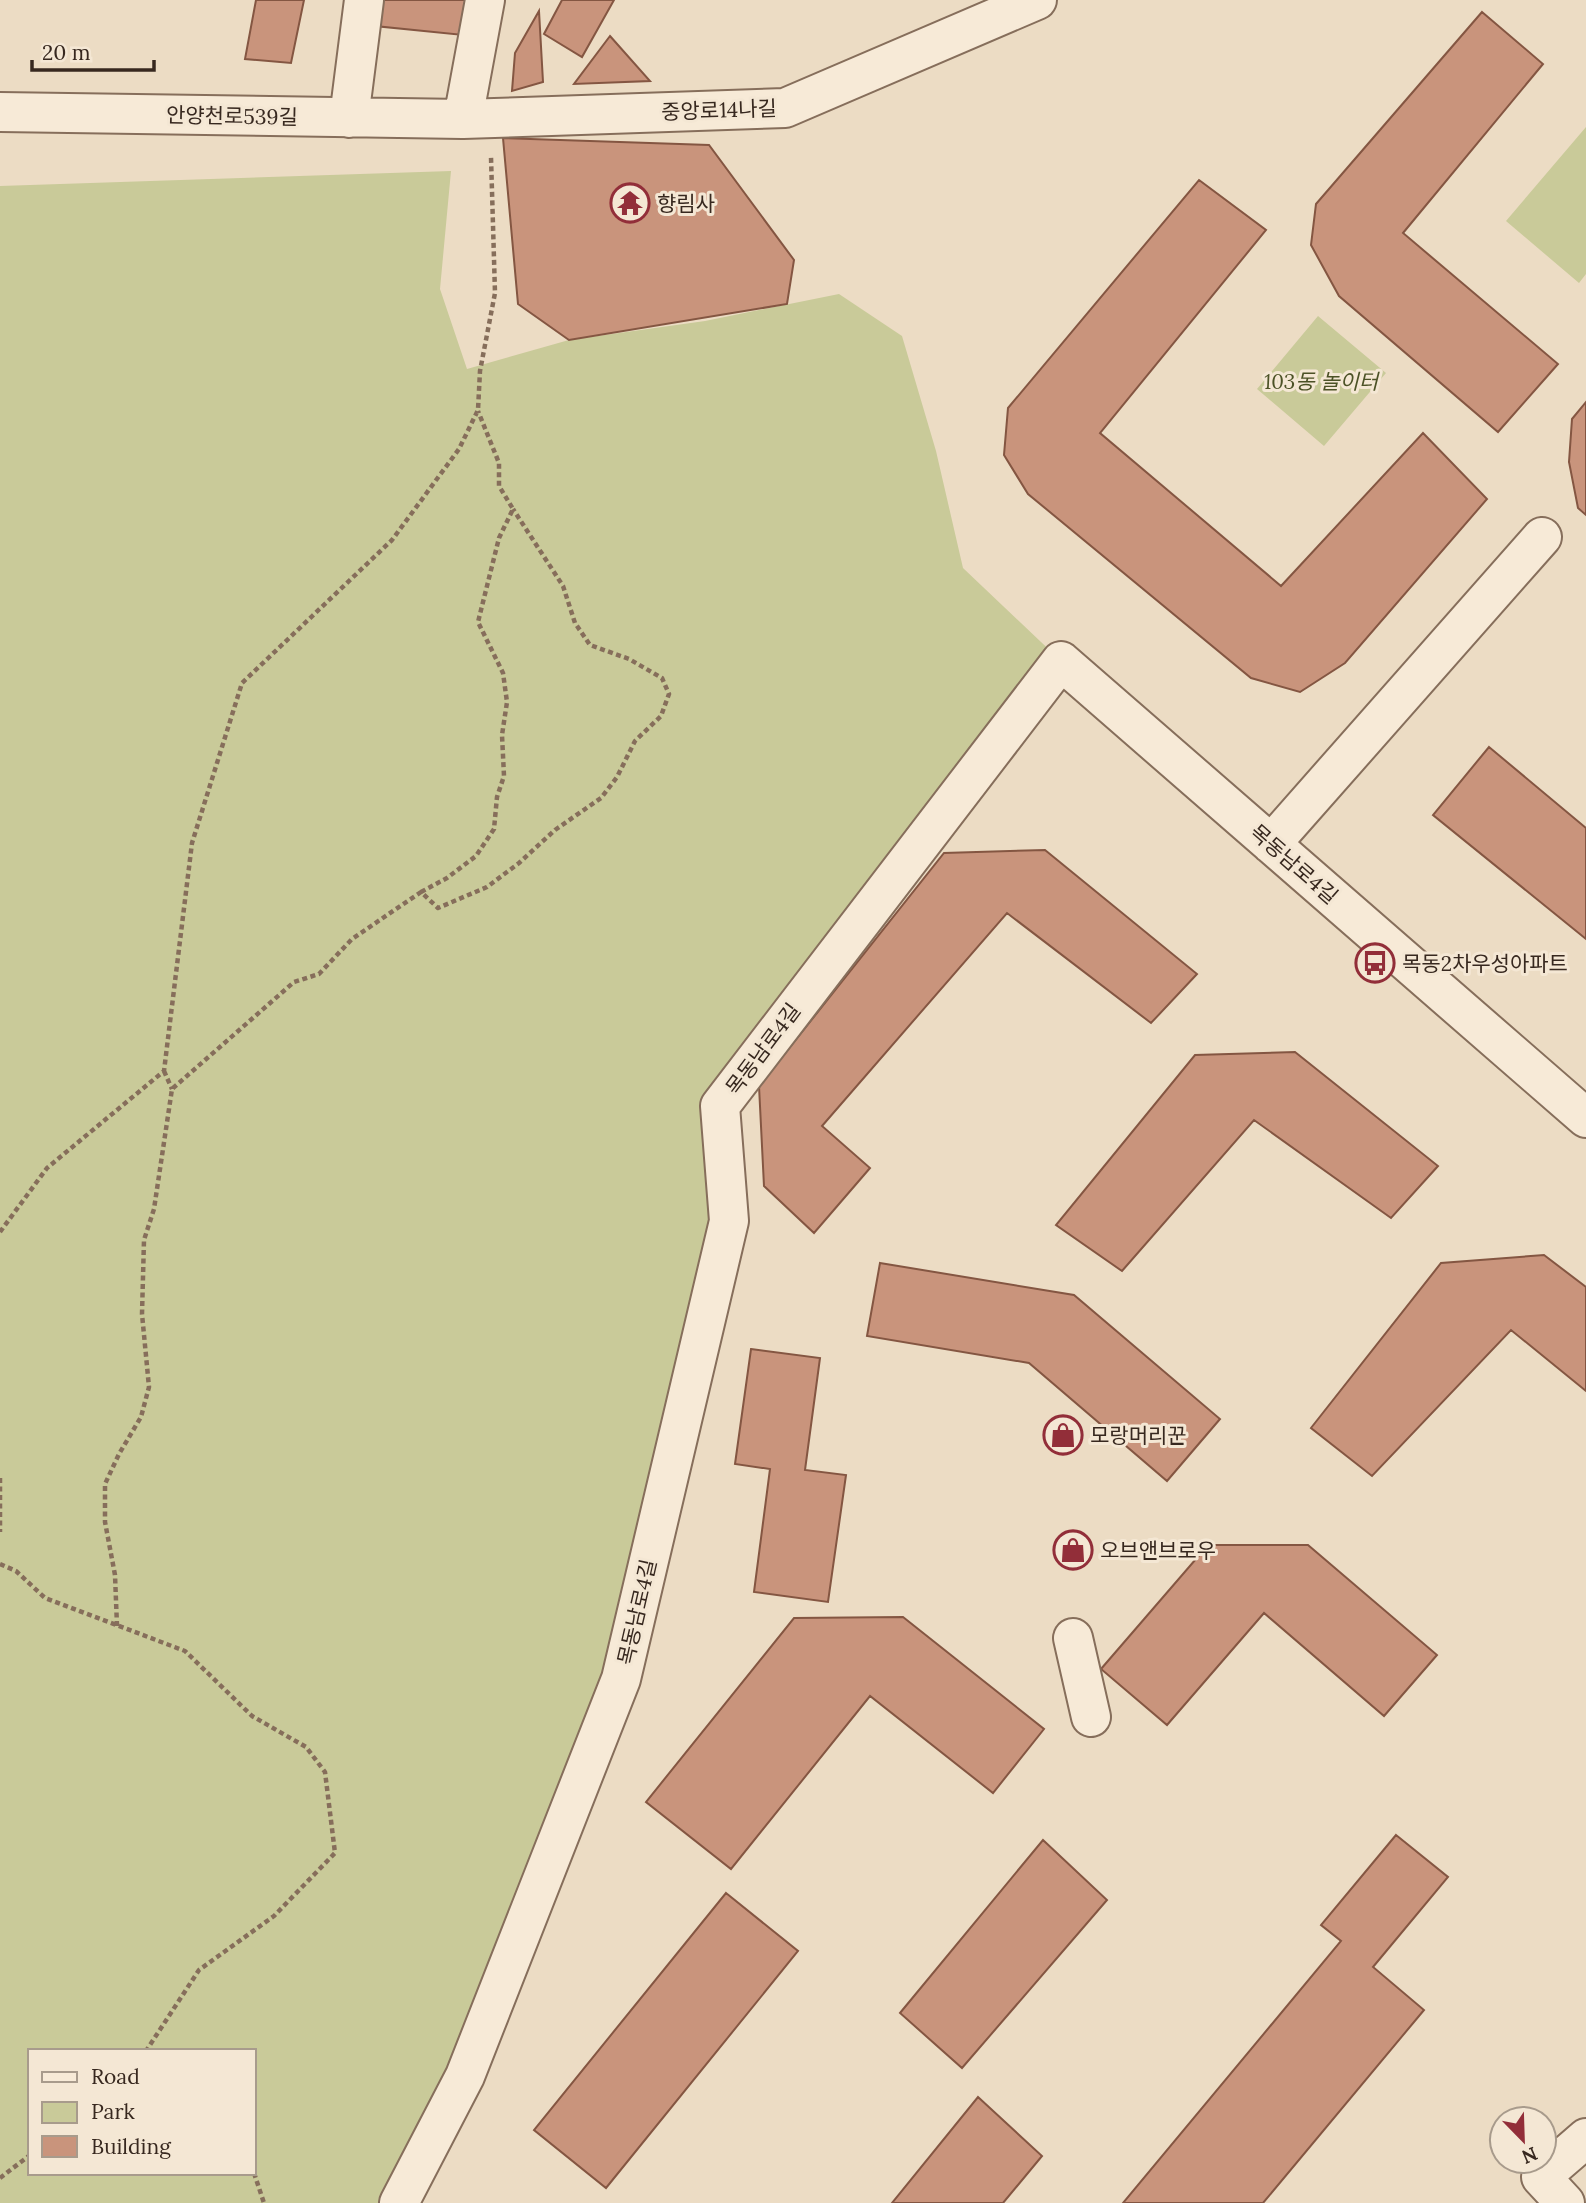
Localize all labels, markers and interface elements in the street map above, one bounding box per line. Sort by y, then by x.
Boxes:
scale bar [32,28,154,72]
text: 20 m [42,39,91,66]
street label: 중앙로14나길 [661,94,777,126]
street label: 안양천로539길 [166,101,298,131]
temple icon: 향림사 [609,182,651,224]
place label: 향림사 [657,190,715,217]
park label: 103동 놀이터 [1264,368,1381,395]
street label: 목동남로4길 [1244,818,1344,910]
bus stop icon: 목동2차우성아파트 [1354,942,1396,984]
place label: 목동2차우성아파트 [1402,950,1568,977]
street label: 목동남로4길 [720,998,806,1100]
shop icon: 모랑머리꾼 [1042,1414,1084,1456]
place label: 모랑머리꾼 [1090,1422,1187,1449]
shop icon: 오브앤브로우 [1052,1529,1094,1571]
place label: 오브앤브로우 [1100,1537,1216,1564]
street label: 목동남로4길 [612,1556,662,1668]
legend [28,2049,256,2175]
text: Road [91,2063,140,2090]
text: Park [91,2098,135,2125]
north arrow [1488,2105,1558,2175]
text: Building [91,2133,171,2160]
text: N [1518,2142,1541,2170]

